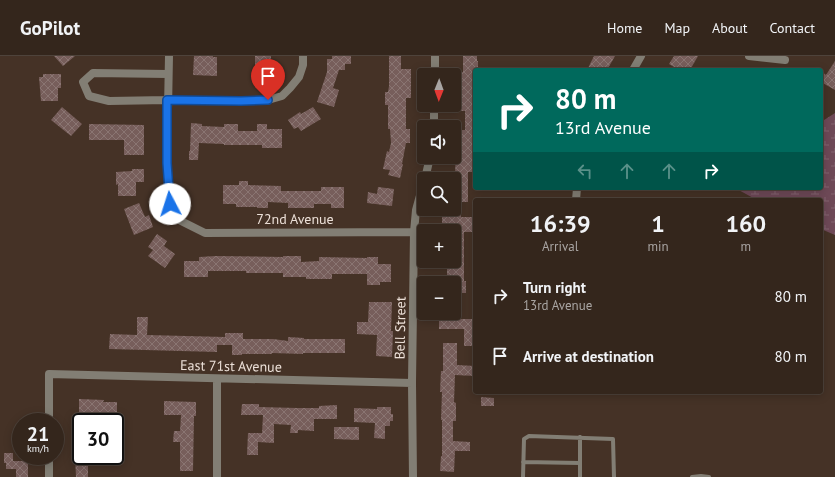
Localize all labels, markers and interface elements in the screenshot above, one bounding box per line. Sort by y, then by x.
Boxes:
text: GoPilot [20,16,80,40]
text: Home [607,19,642,37]
text: Map [664,19,690,37]
text: About [712,19,748,37]
text: Contact [770,19,815,37]
pin [251,59,285,100]
icon: arrive [257,65,279,87]
north arrow [417,68,461,112]
map controls [417,68,461,320]
text: 80 m [555,80,616,117]
icon: right [489,84,541,136]
text: 13rd Avenue [555,116,651,139]
button: sound [417,120,461,164]
icon: left [574,160,596,182]
icon: ahead [616,160,638,182]
icon: ahead [658,160,680,182]
icon: right [700,160,722,182]
button: search [417,172,461,216]
position arrow [149,183,191,225]
text: 16:39 [530,208,591,239]
text: 1 [651,208,665,239]
text: 160 [725,208,766,239]
street label: 72nd Avenue [256,210,334,228]
button: + [417,224,461,268]
text: Arrival [542,238,578,255]
text: min [647,238,669,255]
text: m [741,238,751,255]
button: − [417,276,461,320]
text: Turn right [523,278,586,297]
icon: right [489,285,511,307]
text: 80 m [774,287,807,306]
street label: Bell Street [390,296,410,360]
text: 13rd Avenue [523,297,592,314]
icon: arrive [489,345,511,367]
text: Arrive at destination [523,347,654,366]
text: 80 m [774,347,807,366]
street label: East 71st Avenue [180,356,282,376]
speed limit sign: 30 [72,413,124,465]
text: 21 [27,421,49,447]
text: km/h [27,442,49,455]

